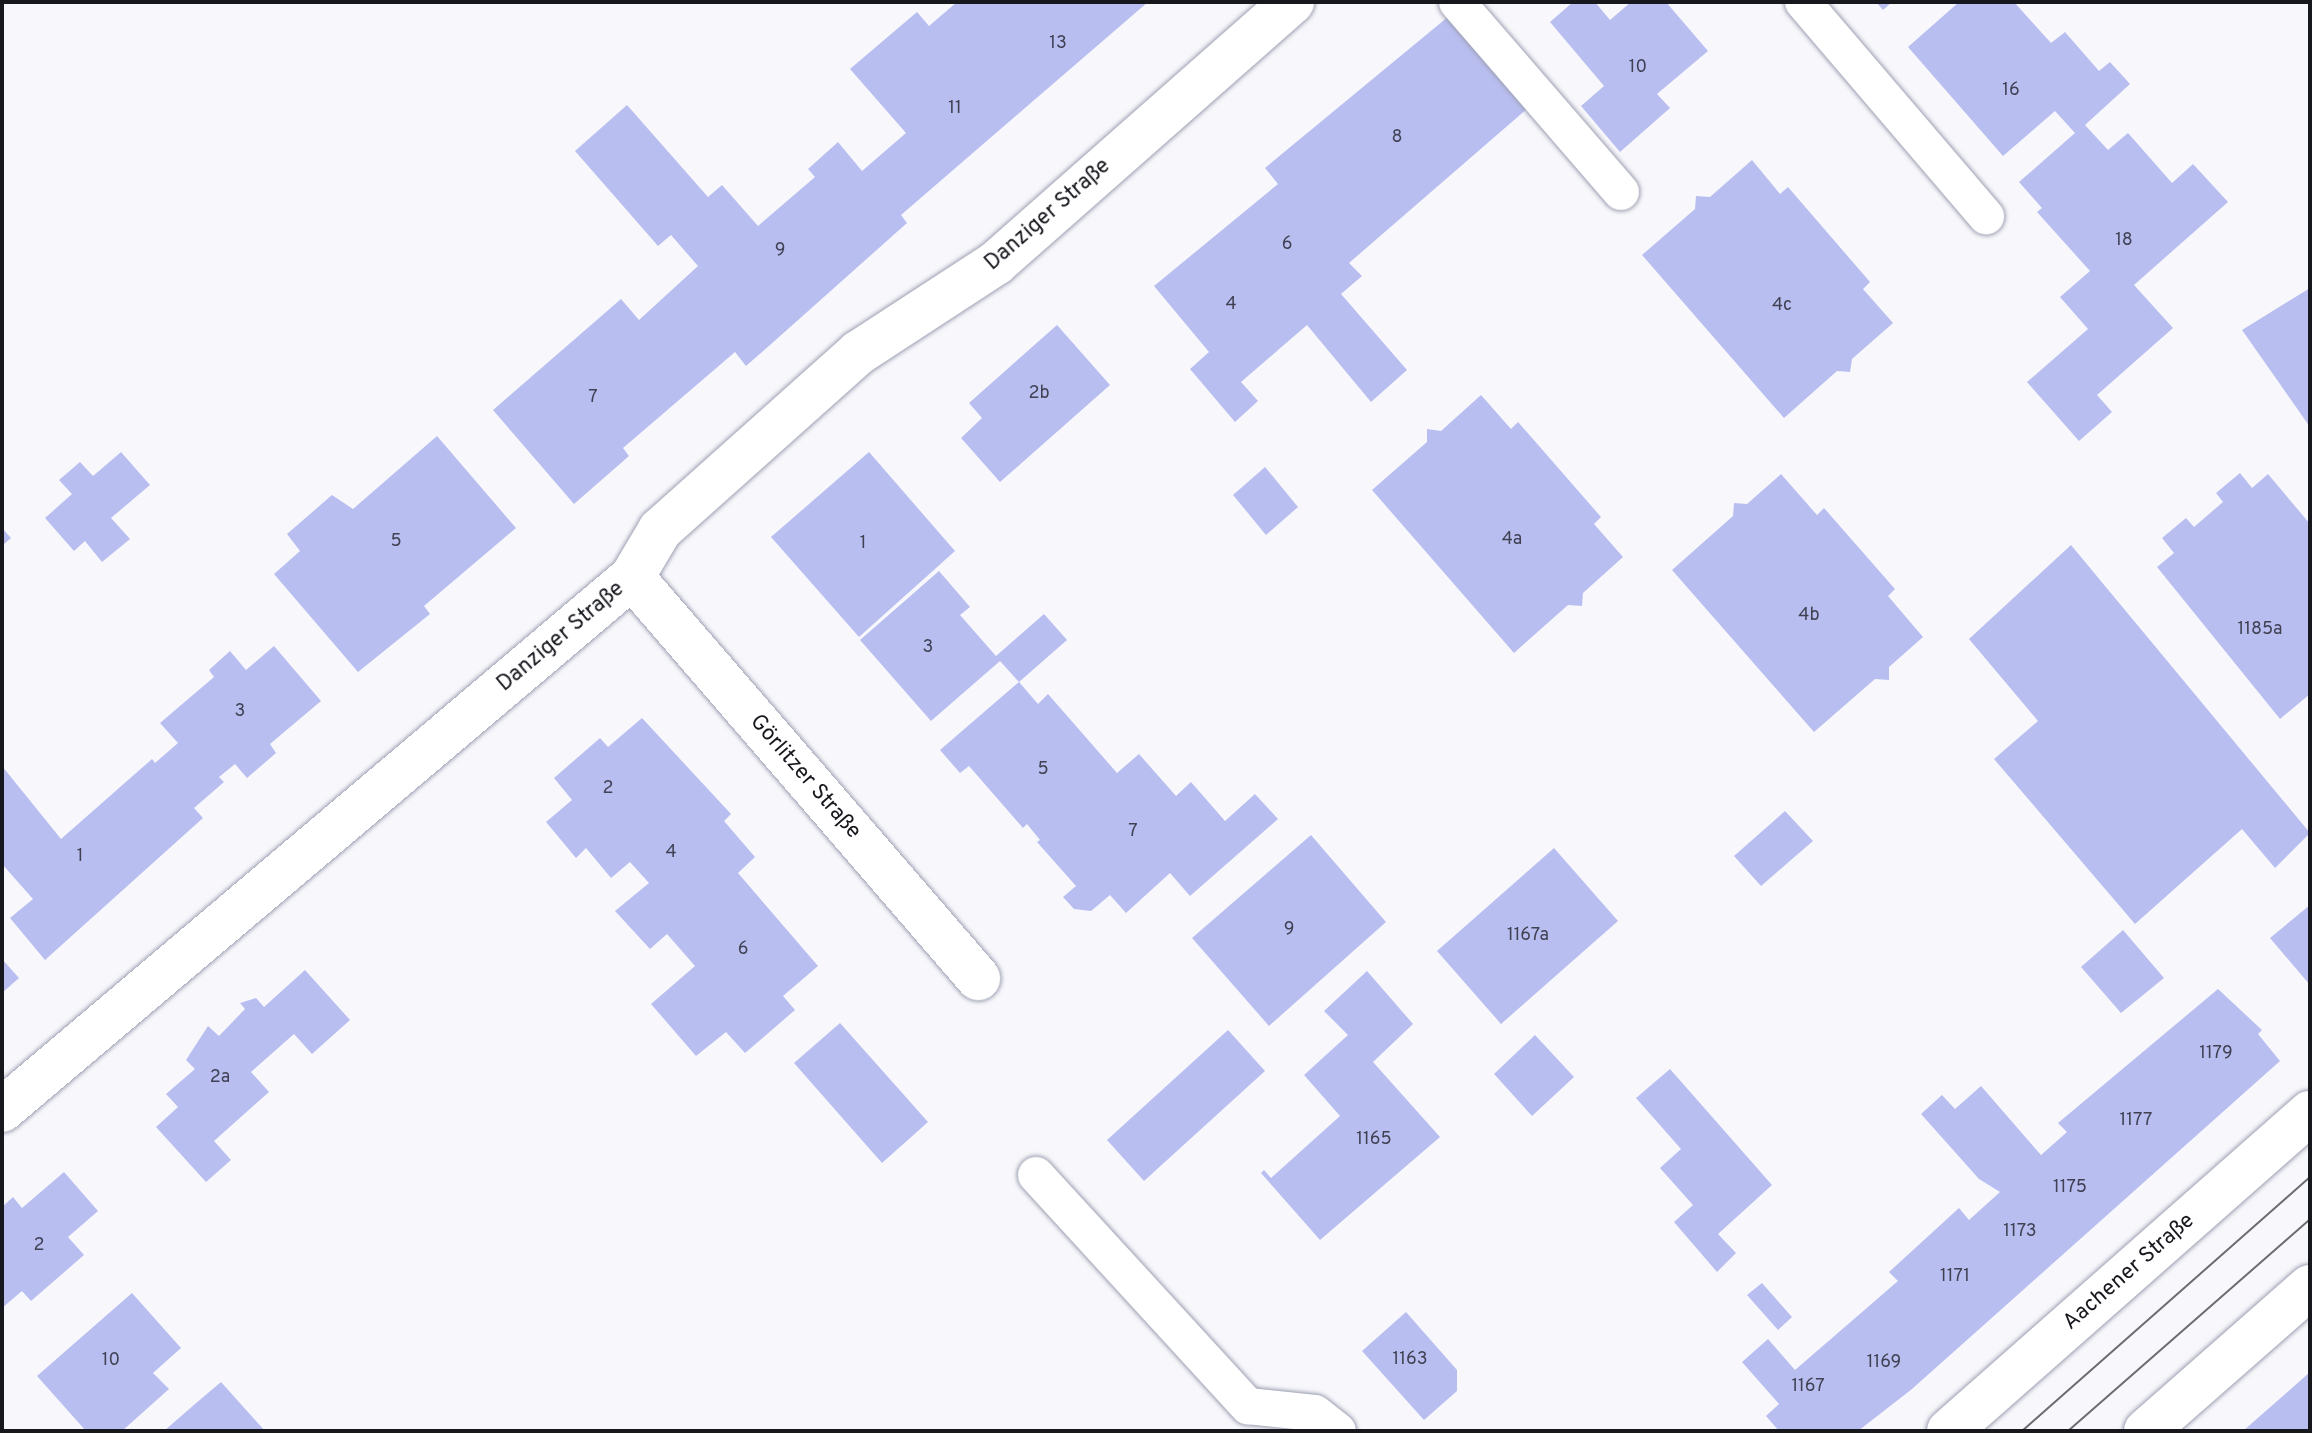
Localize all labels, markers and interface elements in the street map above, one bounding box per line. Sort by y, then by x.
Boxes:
house number: 13 [1049,33,1067,55]
house number: 10 [1629,57,1647,79]
house number: 16 [2002,80,2020,102]
house number: 11 [948,98,962,120]
house number: 8 [1392,127,1402,149]
street label: Danziger Straße [980,153,1116,277]
house number: 18 [2115,230,2133,252]
house number: 6 [1282,234,1292,256]
house number: 9 [775,240,785,262]
house number: 4 [1225,294,1237,316]
house number: 4c [1772,295,1792,317]
house number: 2b [1028,383,1050,405]
house number: 7 [588,387,598,409]
house number: 4a [1502,529,1522,551]
house number: 5 [390,531,402,553]
house number: 1 [860,533,866,555]
street label: Danziger Straße [492,576,630,698]
house number: 4b [1798,605,1820,627]
house number: 1185a [2237,619,2283,641]
house number: 3 [923,637,933,659]
house number: 3 [235,701,245,723]
street label: Görlitzer Straße [744,709,866,845]
house number: 5 [1037,759,1049,781]
house number: 2 [602,778,614,800]
house number: 7 [1128,821,1138,843]
house number: 4 [665,842,677,864]
house number: 1 [77,846,83,868]
house number: 9 [1284,919,1294,941]
house number: 1167a [1507,925,1549,947]
house number: 6 [738,939,748,961]
house number: 1179 [2199,1043,2233,1065]
house number: 2a [210,1067,230,1089]
house number: 1177 [2120,1110,2152,1132]
house number: 1165 [1356,1129,1392,1151]
house number: 1175 [2053,1177,2087,1199]
street label: Aachener Straße [2058,1208,2200,1336]
house number: 1173 [2003,1221,2037,1243]
house number: 2 [33,1235,45,1257]
house number: 1171 [1940,1266,1970,1288]
house number: 1163 [1392,1349,1428,1371]
house number: 10 [102,1350,120,1372]
house number: 1169 [1867,1352,1901,1374]
house number: 1167 [1791,1376,1825,1398]

